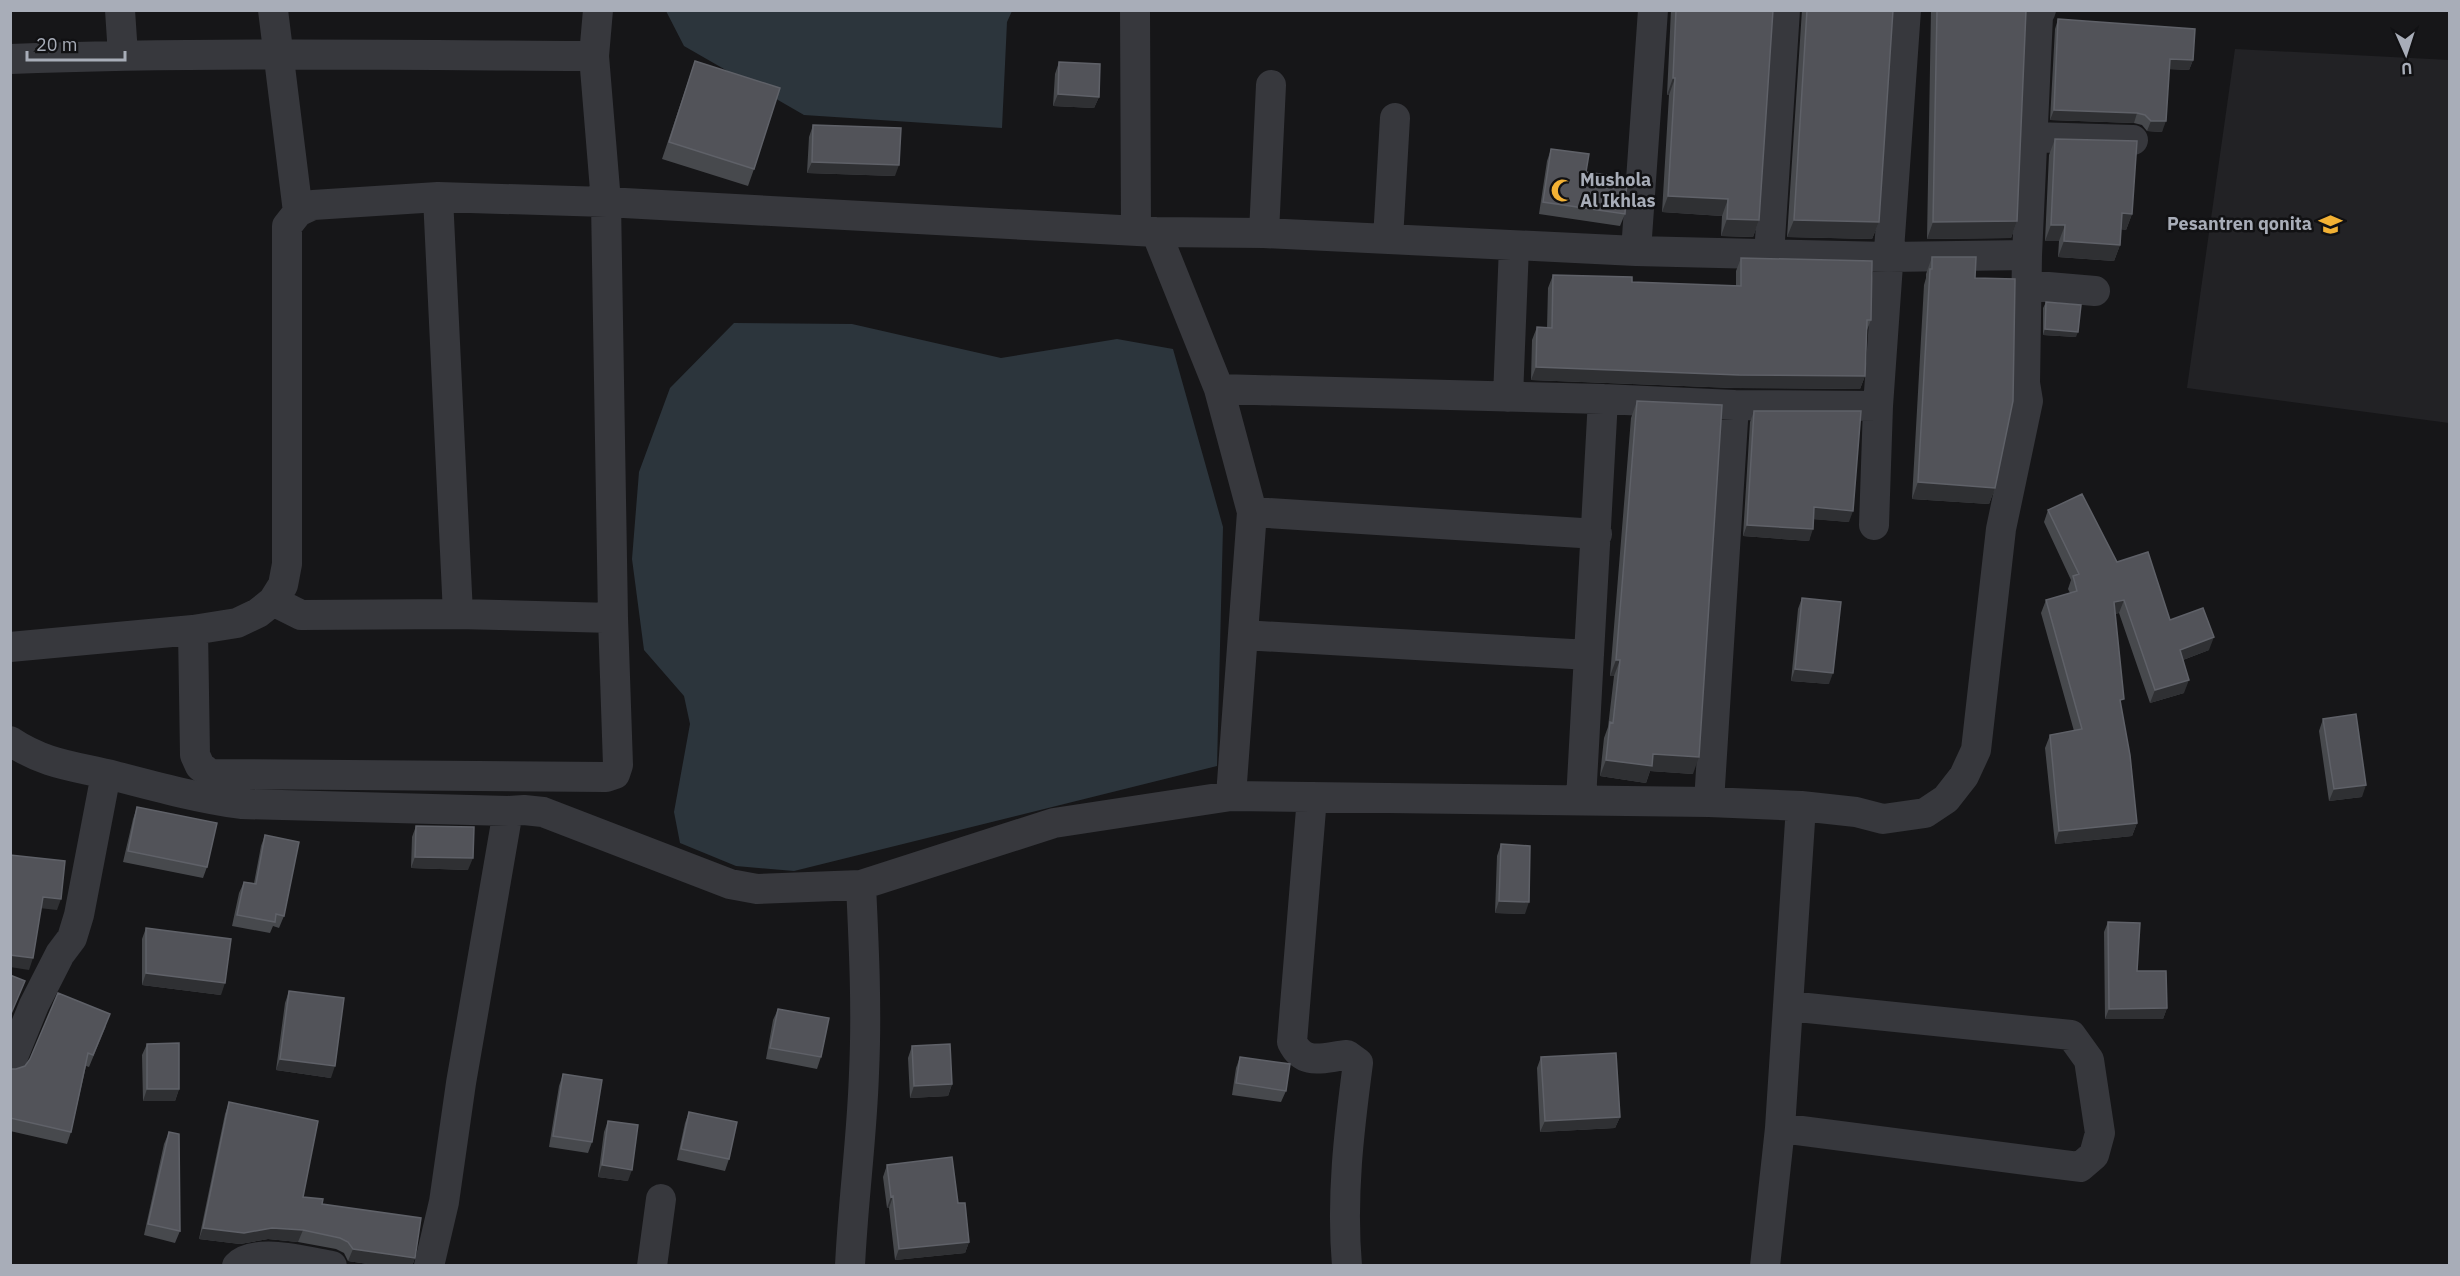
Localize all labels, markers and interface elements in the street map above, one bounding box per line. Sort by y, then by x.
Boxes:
scale bar [27,24,124,62]
north arrow [2376,24,2436,84]
text: 20 m [36,33,78,56]
text: U [2401,59,2413,79]
place label: Mushola Al Ikhlas [1580,168,1656,212]
mosque icon: Mushola Al Ikhlas [1549,177,1575,203]
school or university icon: Pesantren qonita [2317,211,2343,237]
place label: Pesantren qonita [2167,212,2312,235]

